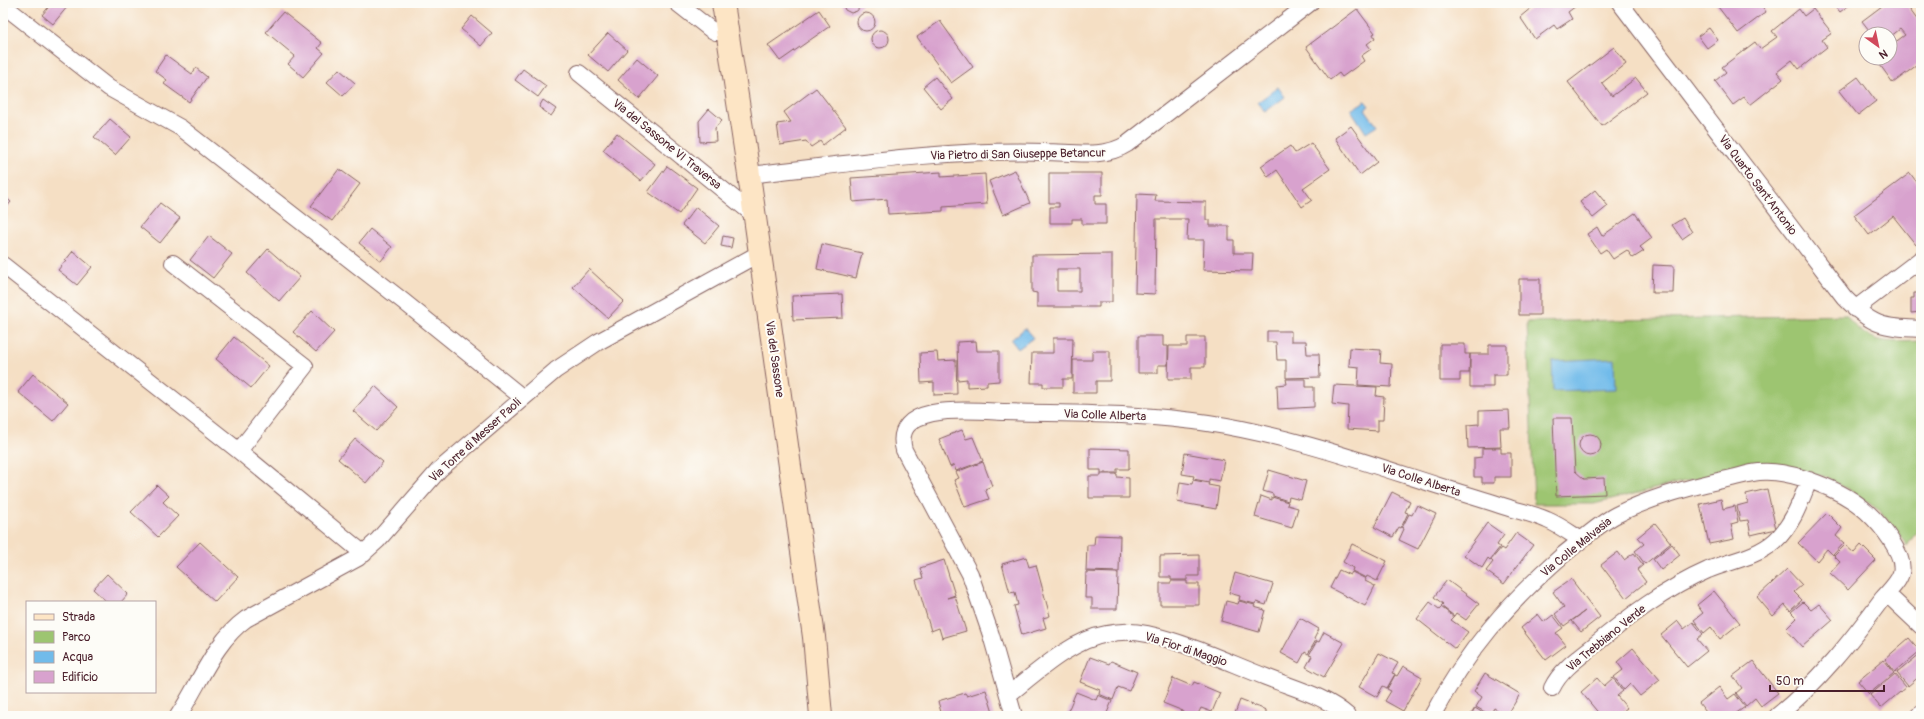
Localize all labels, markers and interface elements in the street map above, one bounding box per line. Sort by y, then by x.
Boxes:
north arrow [1858,26,1898,66]
text: N [1876,46,1890,62]
street label: Via del Sassone VI Traversa [609,96,724,193]
street label: Via Quarto Sant'Antonio [1715,132,1801,239]
street label: Via Pietro di San Giuseppe Betancur [930,145,1107,164]
street label: Via del Sassone [762,320,787,398]
street label: Via Torre di Messer Paoli [426,395,524,486]
street label: Via Colle Alberta [1063,407,1147,424]
street label: Via Colle Alberta [1379,461,1463,501]
street label: Via Colle Malvasia [1538,514,1615,581]
legend [26,601,156,693]
street label: Via Trebbiano Verde [1563,602,1649,675]
text: Strada [62,610,96,625]
street label: Via Fior di Maggio [1143,629,1229,670]
text: Parco [62,630,91,645]
text: Acqua [62,650,94,665]
scale bar [1770,667,1884,693]
text: Edificio [62,670,98,685]
text: 50 m [1776,674,1804,689]

